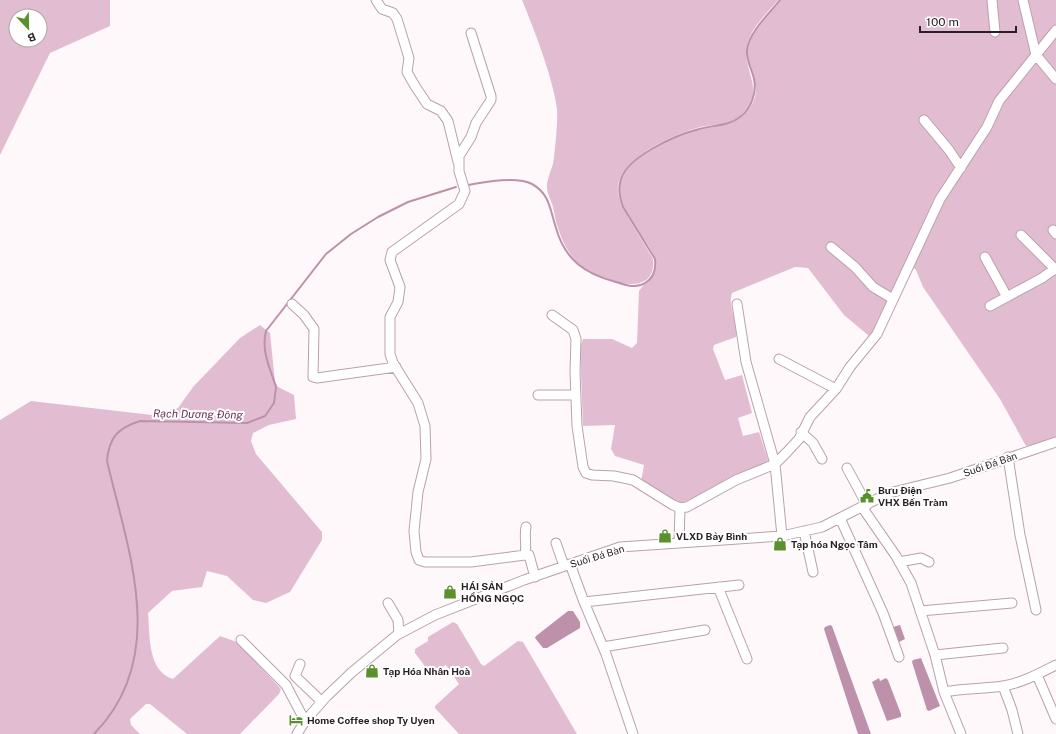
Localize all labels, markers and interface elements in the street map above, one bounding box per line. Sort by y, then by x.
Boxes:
north arrow [8,8,48,48]
scale bar [920,8,1016,34]
text: 100 m [926,15,959,29]
text: B [26,30,37,44]
water label: Rạch Dương Đông [153,407,244,421]
street label: Suối Đá Bàn [962,449,1019,479]
place label: Bưu Điện VHX Bến Tràm [878,484,948,508]
public building icon: Bưu Điện VHX Bến Tràm [859,488,875,504]
shop icon: VLXD Bảy Bình [657,528,673,544]
place label: VLXD Bảy Bình [676,530,747,542]
shop icon: Tạp hóa Ngọc Tâm [772,536,788,552]
place label: Tạp hóa Ngọc Tâm [791,538,878,551]
street label: Suối Đá Bàn [568,542,626,570]
place label: HÁI SẢN HỒNG NGỌC [461,580,524,605]
shop icon: HÁI SẢN HỒNG NGỌC [442,584,458,600]
shop icon: Tạp Hóa Nhân Hoà [364,663,380,679]
place label: Tạp Hóa Nhân Hoà [383,665,471,678]
hotel icon: Home Coffee shop Ty Uyen [288,712,304,728]
place label: Home Coffee shop Ty Uyen [307,714,435,726]

